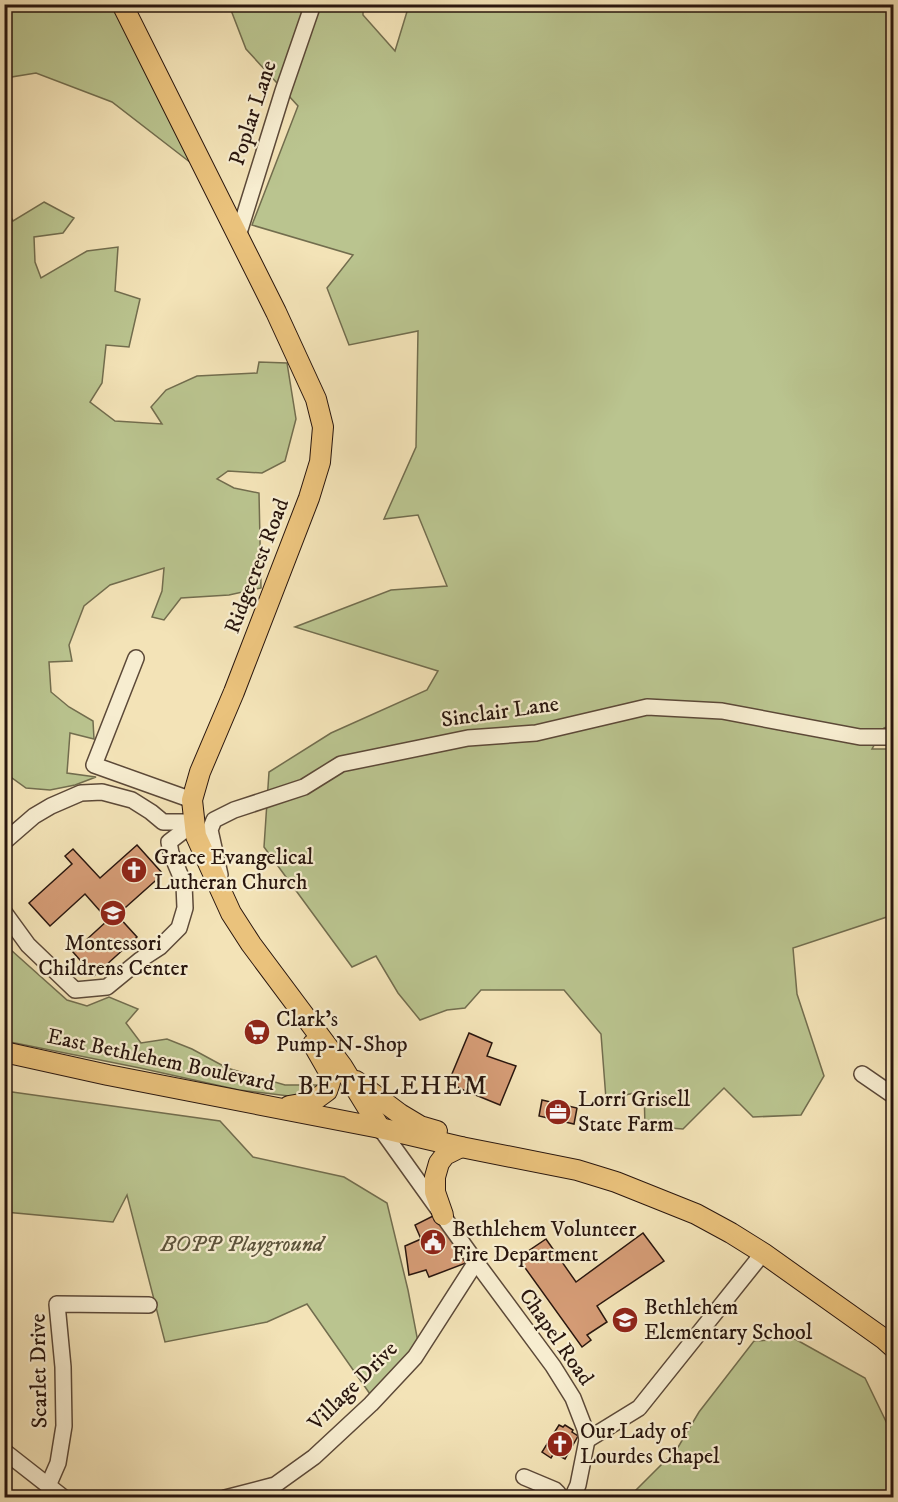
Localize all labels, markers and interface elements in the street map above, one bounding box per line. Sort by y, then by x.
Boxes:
street label: Poplar Lane [223,57,283,169]
street label: Ridgecrest Road [219,495,295,637]
street label: Sinclair Lane [440,690,560,734]
place label: Grace Evangelical Lutheran Church [154,844,314,896]
church icon: Grace Evangelical Lutheran Church [119,855,149,885]
school or university icon: Montessori Childrens Center [98,898,128,928]
place label: Montessori Childrens Center [38,930,189,982]
place label: Clark's Pump-N-Shop [276,1006,408,1058]
supermarket icon: Clark's Pump-N-Shop [242,1017,272,1047]
street label: East Bethlehem Boulevard [45,1023,277,1097]
district label: BETHLEHEM [297,1070,489,1103]
place label: Lorri Grisell State Farm [578,1086,691,1138]
office icon: Lorri Grisell State Farm [543,1097,573,1127]
place label: Bethlehem Volunteer Fire Department [452,1216,637,1268]
public building icon: Bethlehem Volunteer Fire Department [418,1227,448,1257]
park label: BOPP Playground [160,1231,327,1258]
street label: Chapel Road [513,1283,599,1391]
place label: Bethlehem Elementary School [644,1294,813,1346]
school or university icon: Bethlehem Elementary School [610,1305,640,1335]
street label: Scarlet Drive [25,1313,53,1429]
street label: Village Drive [302,1336,403,1437]
place label: Our Lady of Lourdes Chapel [580,1418,720,1470]
church icon: Our Lady of Lourdes Chapel [545,1429,575,1459]

